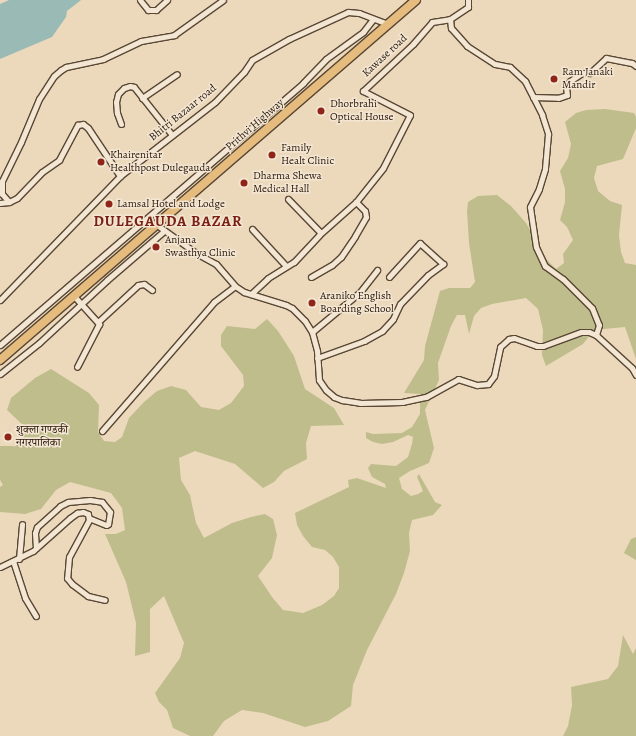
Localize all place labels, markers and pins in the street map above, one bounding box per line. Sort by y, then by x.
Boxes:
place label: Ram Janaki Mandir [562,66,613,92]
marker: Ram Janaki Mandir [549,74,559,84]
place label: Dhorbrahi Optical House [330,98,394,124]
marker: Dhorbrahi Optical House [315,105,327,117]
place label: Family Healt Clinic [281,142,334,168]
place label: Khairenitar Healthpost Dulegauda [110,149,210,175]
marker: Family Healt Clinic [266,149,278,161]
marker: Khairenitar Healthpost Dulegauda [95,156,107,168]
place label: Dharma Shewa Medical Hall [253,170,322,196]
marker: Dharma Shewa Medical Hall [238,177,250,189]
place label: Lamsal Hotel and Lodge [117,197,225,211]
marker: Lamsal Hotel and Lodge [104,199,114,209]
place label: Anjana Swasthya Clinic [165,234,236,260]
marker: Anjana Swasthya Clinic [150,241,162,253]
place label: Araniko English Boarding School [320,290,394,316]
marker: Araniko English Boarding School [307,298,317,308]
place label: शुक्ला गण्डकी नगरपालिका [16,424,68,450]
marker: शुक्ला गण्डकी नगरपालिका [3,432,13,442]

